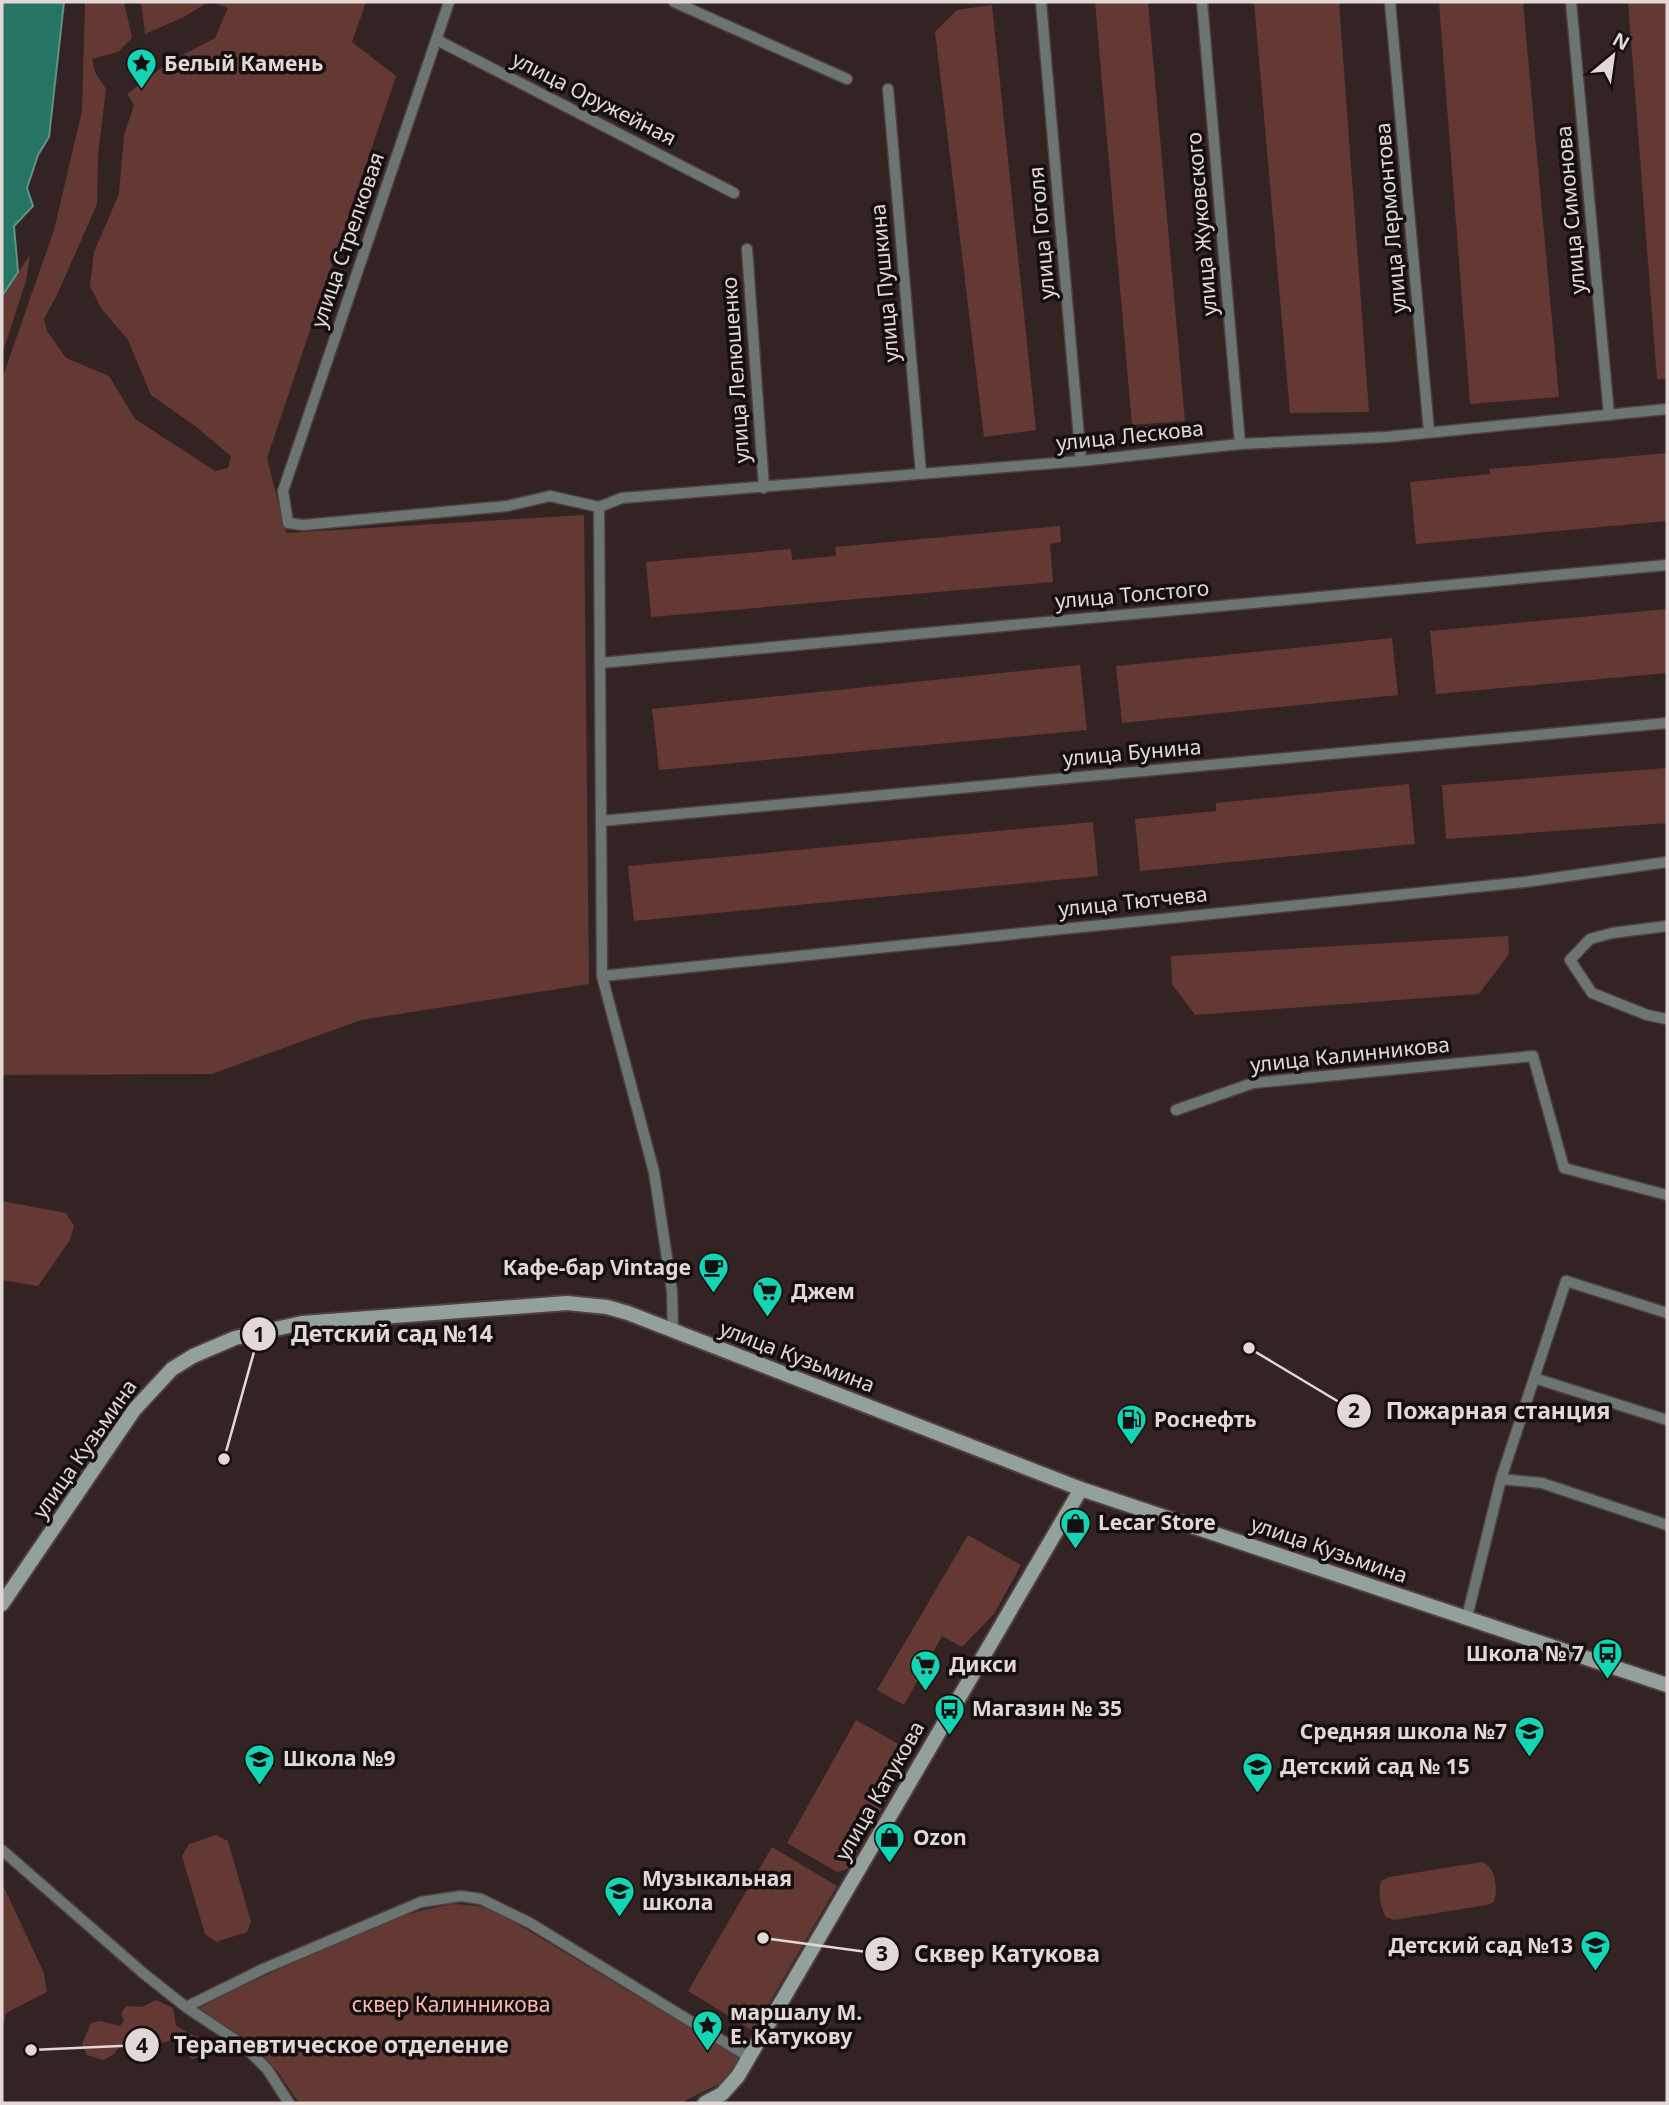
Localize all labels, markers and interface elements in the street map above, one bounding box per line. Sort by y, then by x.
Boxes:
north arrow [1578,21,1648,91]
text: N [1608,26,1634,56]
street label: улица Оружейная [508,45,681,152]
place icon: Белый Камень [124,47,158,91]
place label: Белый Камень [164,49,323,77]
street label: улица Лермонтова [1368,122,1412,314]
street label: улица Симонова [1549,125,1591,295]
street label: улица Жуковского [1179,131,1223,317]
street label: улица Стрелковая [304,148,390,331]
street label: улица Гоголя [1021,166,1061,301]
street label: улица Пушкина [863,203,905,363]
street label: улица Лелюшенко [715,276,755,464]
street label: улица Лескова [1055,413,1205,457]
street label: улица Толстого [1054,573,1210,615]
street label: улица Бунина [1062,732,1202,772]
street label: улица Тютчева [1057,879,1209,923]
street label: улица Калинникова [1249,1030,1451,1078]
cafe icon: Кафе-бар Vintage [697,1251,731,1295]
place label: Кафе-бар Vintage [503,1253,691,1281]
supermarket icon: Джем [751,1275,785,1319]
place label: Джем [791,1277,855,1305]
callout: Детский сад №14 [242,1312,507,1356]
street label: улица Кузьмина [716,1314,879,1399]
text: Детский сад №14 [291,1317,493,1349]
text: 1 [253,1320,265,1348]
street label: улица Кузьмина [26,1373,143,1524]
callout: Пожарная станция [1337,1389,1625,1433]
text: Пожарная станция [1386,1394,1610,1426]
text: 2 [1348,1396,1360,1424]
fuel station icon: Роснефть [1114,1403,1148,1447]
place label: Роснефть [1154,1405,1257,1433]
shop icon: Lecar Store [1058,1506,1092,1550]
place label: Lecar Store [1098,1508,1216,1536]
street label: улица Кузьмина [1247,1509,1411,1589]
bus stop icon: Школа № 7 [1590,1637,1624,1681]
place label: Школа № 7 [1466,1639,1584,1667]
supermarket icon: Дикси [909,1648,943,1692]
place label: Дикси [949,1650,1017,1678]
bus stop icon: Магазин № 35 [932,1692,966,1736]
place label: Магазин № 35 [972,1694,1122,1722]
school or university icon: Средняя школа №7 [1513,1715,1547,1759]
street label: улица Катукова [828,1716,930,1865]
place label: Средняя школа №7 [1300,1717,1507,1745]
school or university icon: Школа №9 [243,1742,277,1786]
place label: Школа №9 [283,1744,396,1772]
school or university icon: Детский сад № 15 [1240,1750,1274,1794]
place label: Детский сад № 15 [1280,1752,1470,1780]
shop icon: Ozon [873,1821,907,1865]
place label: Ozon [913,1823,967,1851]
place label: Музыкальная школа [642,1864,792,1916]
school or university icon: Музыкальная школа [602,1874,636,1918]
school or university icon: Детский сад №13 [1579,1929,1613,1973]
place label: Детский сад №13 [1389,1931,1573,1959]
callout: Сквер Катукова [865,1932,1114,1976]
text: Сквер Катукова [914,1937,1100,1969]
text: 3 [876,1939,888,1967]
park label: сквер Калинникова [352,1990,550,2018]
place label: маршалу М. Е. Катукову [730,1998,862,2050]
place icon: маршалу М. Е. Катукову [690,2008,724,2052]
callout: Терапевтическое отделение [125,2023,523,2067]
text: Терапевтическое отделение [173,2028,509,2060]
text: 4 [136,2031,148,2059]

